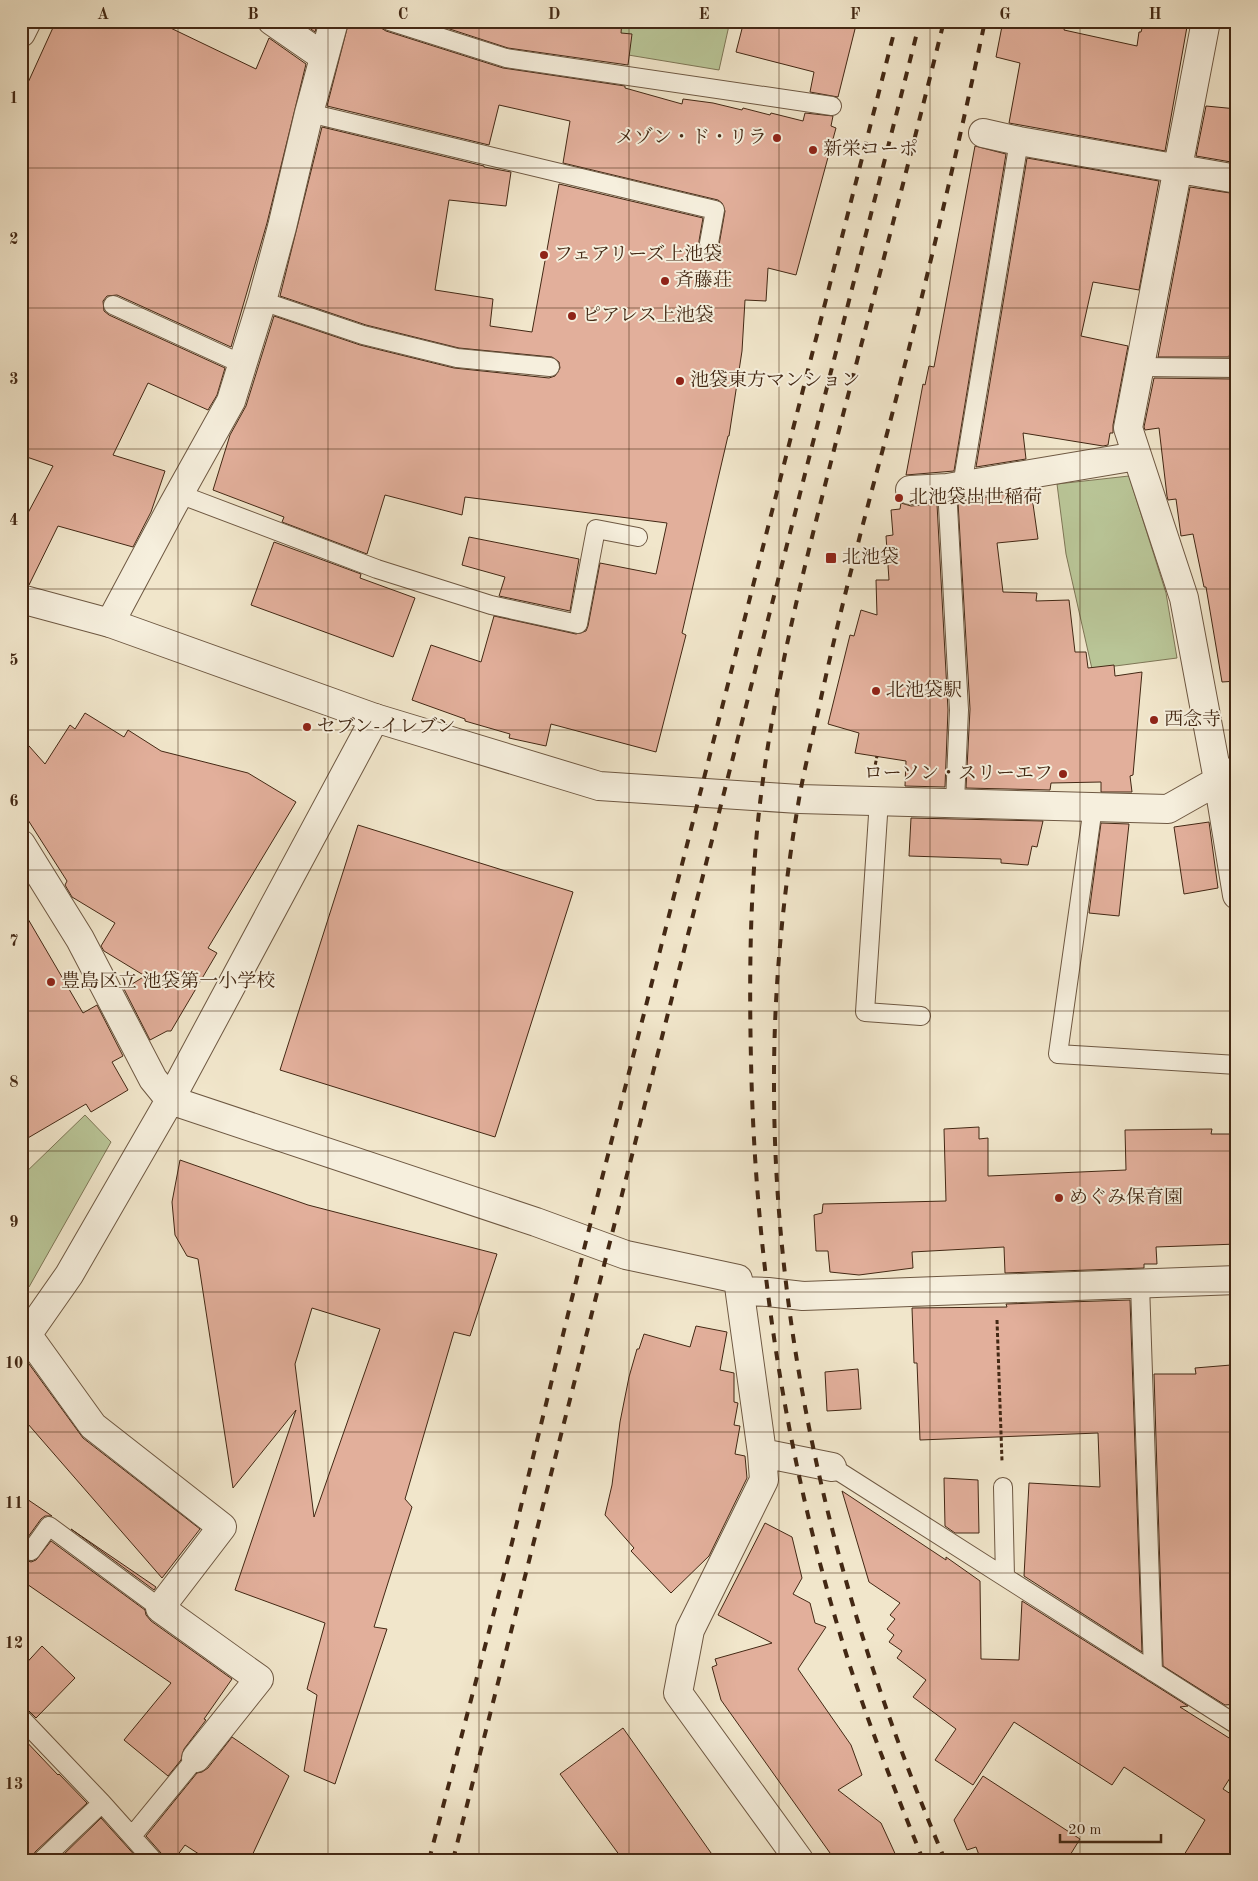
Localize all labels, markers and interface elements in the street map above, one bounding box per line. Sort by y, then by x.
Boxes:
text: A [97,7,109,23]
text: B [247,7,259,23]
text: C [398,7,408,23]
text: D [548,7,560,23]
text: E [698,7,710,23]
text: F [850,7,861,23]
text: G [999,7,1011,23]
text: H [1148,7,1162,23]
text: 1 [9,91,19,107]
place label: メゾン・ド・リラ [616,127,767,148]
marker: メゾン・ド・リラ [771,132,783,144]
place label: 新栄コーポ [823,139,918,160]
marker: 新栄コーポ [807,144,819,156]
text: 2 [9,232,19,248]
place label: フェアリーズ上池袋 [554,243,722,265]
marker: フェアリーズ上池袋 [538,249,550,261]
place label: 斉藤荘 [675,270,732,291]
marker: 斉藤荘 [659,275,671,287]
place label: ピアレス上池袋 [582,304,714,326]
marker: ピアレス上池袋 [566,310,578,322]
place label: 池袋東方マンション [690,369,860,391]
text: 3 [9,372,19,388]
marker: 池袋東方マンション [674,375,686,387]
place label: 北池袋出世稲荷 [909,486,1042,508]
marker: 北池袋出世稲荷 [893,492,905,504]
text: 4 [9,513,19,529]
place label: 北池袋 [842,546,899,568]
marker: 北池袋 [824,551,838,565]
text: 5 [9,653,19,669]
place label: 北池袋駅 [886,679,962,701]
marker: 北池袋駅 [870,685,882,697]
place label: 西念寺 [1164,709,1221,730]
marker: 西念寺 [1148,714,1160,726]
place label: セブン-イレブン [317,716,456,737]
marker: セブン-イレブン [301,721,313,733]
place label: ローソン・スリーエフ [864,764,1053,784]
marker: ローソン・スリーエフ [1057,768,1069,780]
text: 6 [9,794,19,810]
text: 7 [9,934,19,950]
place label: 豊島区立 池袋第一小学校 [61,970,275,992]
marker: 豊島区立 池袋第一小学校 [45,976,57,988]
text: 8 [9,1075,19,1091]
place label: めぐみ保育園 [1069,1187,1183,1208]
marker: めぐみ保育園 [1053,1192,1065,1204]
text: 9 [9,1215,19,1231]
text: 10 [5,1356,23,1372]
text: 11 [5,1496,23,1512]
text: 12 [5,1636,23,1652]
text: 13 [5,1777,23,1793]
scale bar [1060,1811,1162,1843]
text: 20 m [1068,1823,1102,1838]

